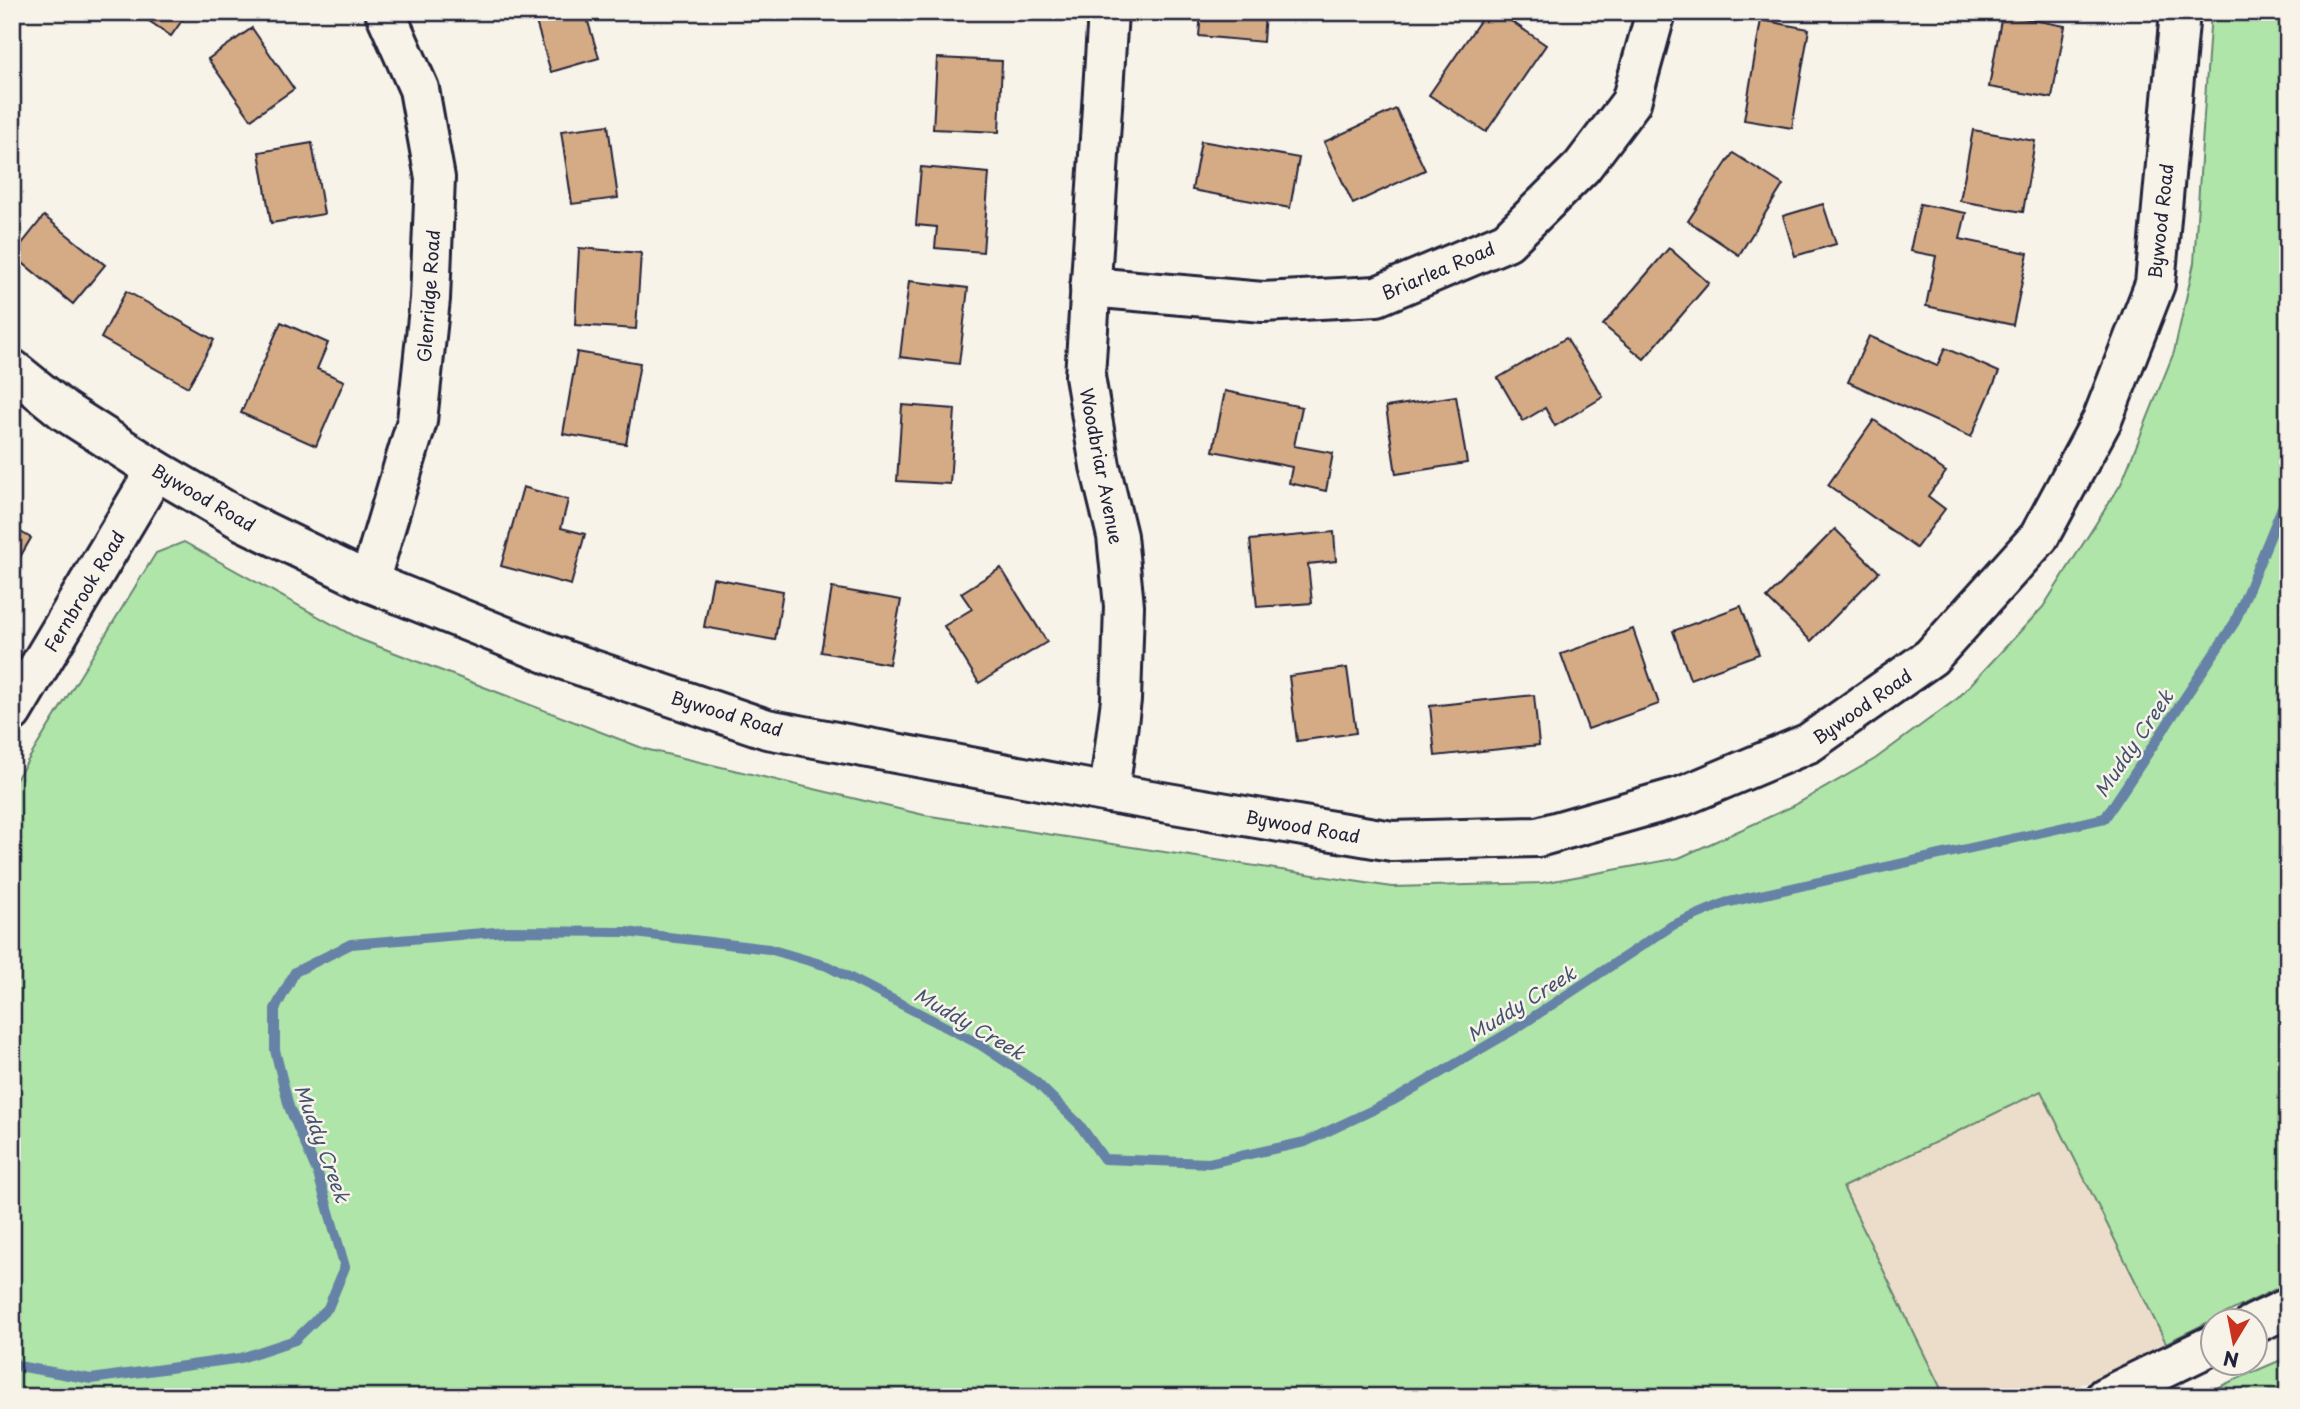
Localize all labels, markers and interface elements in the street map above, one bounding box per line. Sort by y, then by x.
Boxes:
street label: Bywood Road [2141,162,2179,280]
street label: Glenridge Road [410,229,446,363]
street label: Briarlea Road [1377,234,1499,306]
street label: Woodbriar Avenue [1074,386,1130,547]
street label: Bywood Road [147,456,261,538]
street label: Fernbrook Road [37,525,131,657]
street label: Bywood Road [1807,662,1917,750]
street label: Bywood Road [668,683,786,743]
water label: Muddy Creek [2087,683,2180,802]
street label: Bywood Road [1244,803,1362,849]
water label: Muddy Creek [1461,958,1582,1048]
water label: Muddy Creek [909,980,1032,1067]
water label: Muddy Creek [289,1080,358,1207]
north arrow [2198,1308,2268,1378]
text: N [2221,1345,2241,1375]

